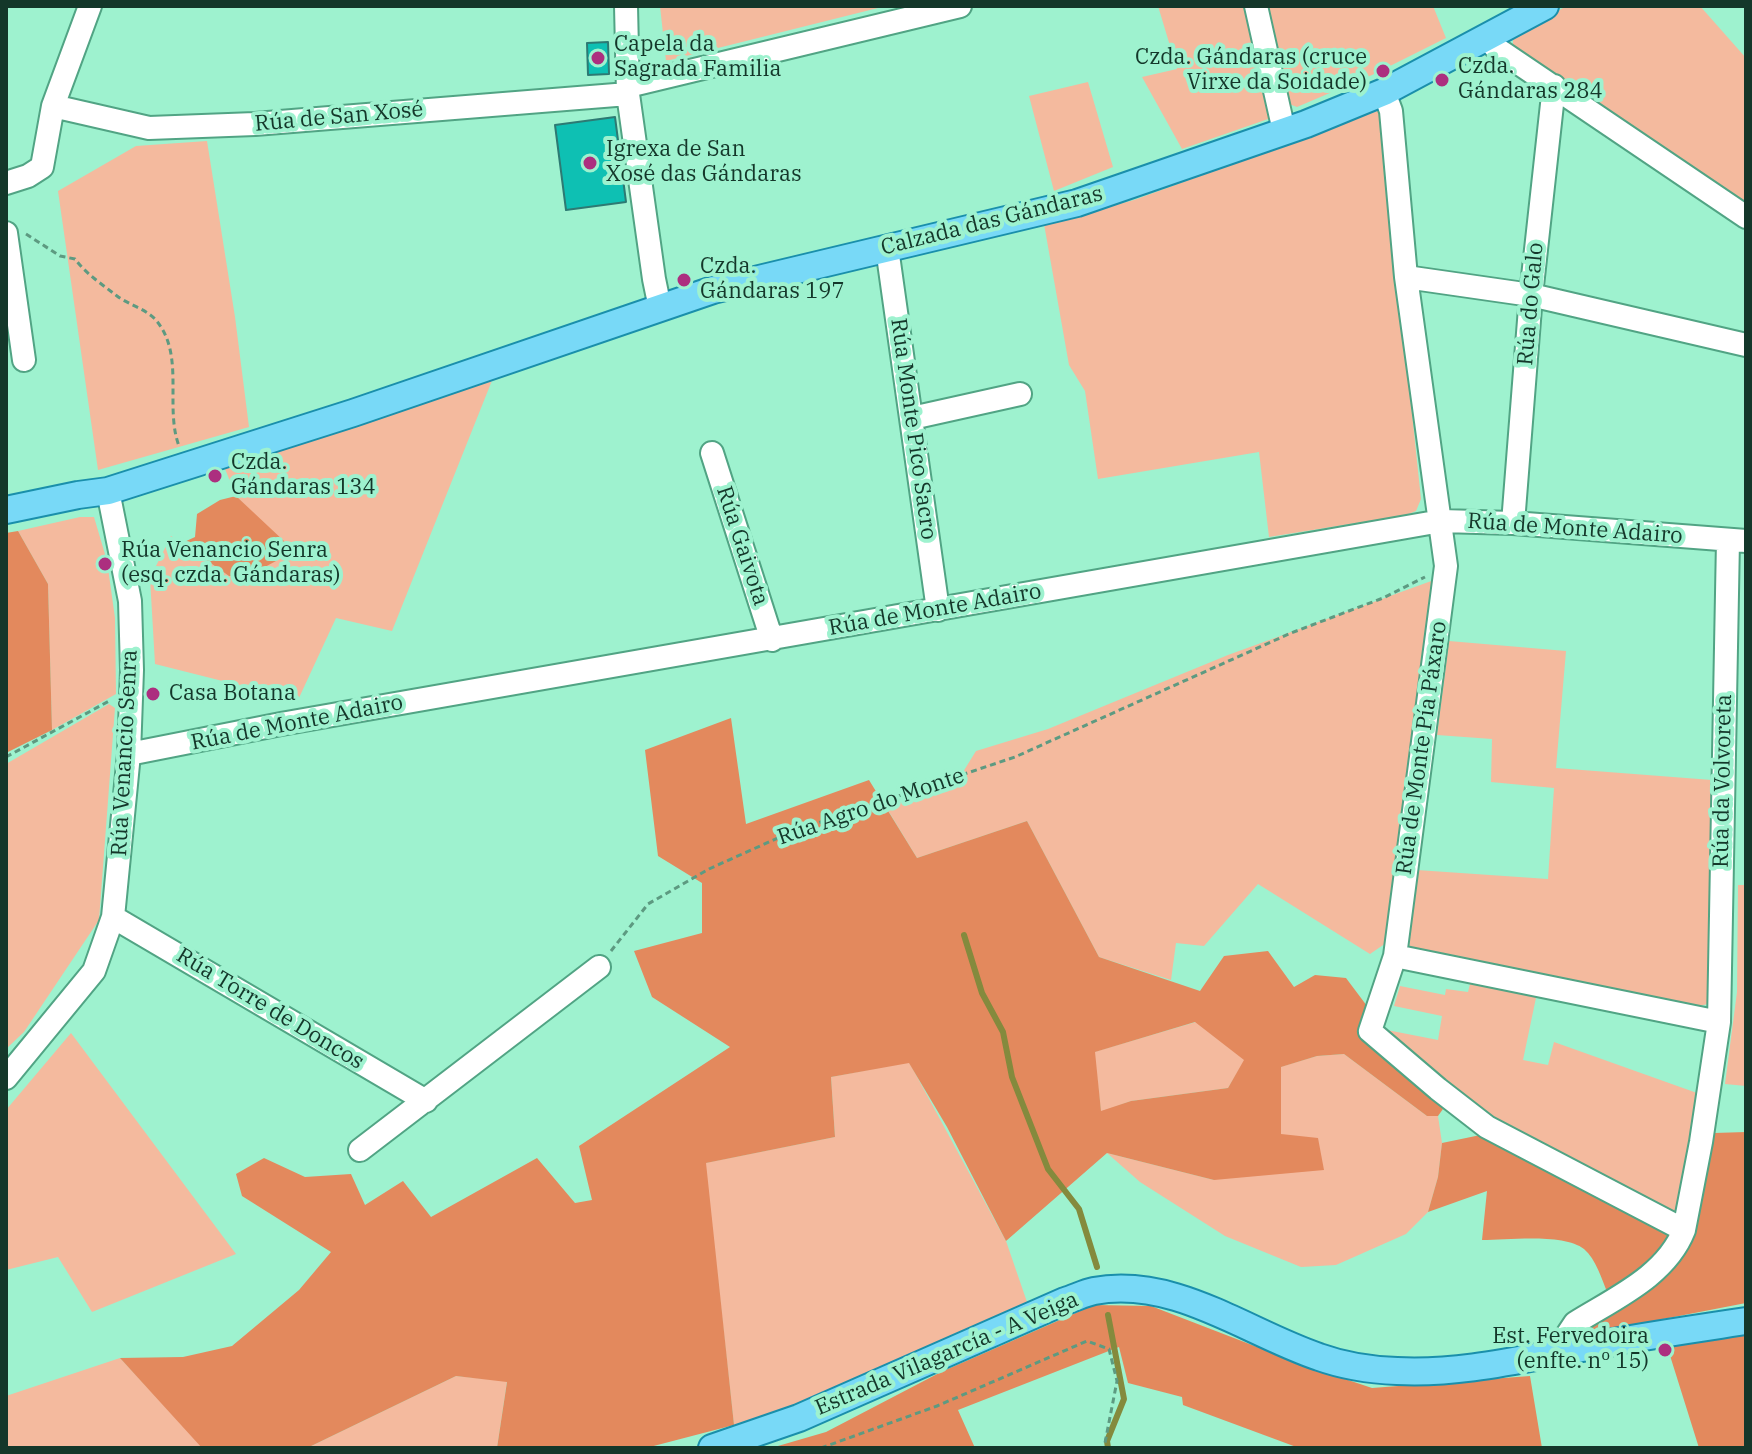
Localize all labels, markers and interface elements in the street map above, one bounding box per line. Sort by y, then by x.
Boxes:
place label: Capela da Sagrada Familia [614,32,781,84]
place label: Czda. Gándaras (cruce Virxe da Soidade) [1135,45,1367,96]
marker: Capela da Sagrada Familia [589,49,607,67]
place label: Czda. Gándaras 284 [1458,54,1603,106]
marker: Czda. Gándaras (cruce Virxe da Soidade) [1374,62,1392,80]
marker: Czda. Gándaras 284 [1433,71,1451,89]
street label: Rúa de San Xosé [254,96,424,138]
place label: Igrexa de San Xosé das Gándaras [606,137,802,188]
marker: Igrexa de San Xosé das Gándaras [581,154,599,172]
street label: Calzada das Gándaras [878,181,1106,261]
street label: Rúa do Galo [1512,241,1550,367]
place label: Czda. Gándaras 197 [700,254,845,306]
marker: Czda. Gándaras 197 [675,271,693,289]
street label: Rúa Monte Pico Sacro [884,317,942,541]
place label: Czda. Gándaras 134 [231,450,376,502]
marker: Czda. Gándaras 134 [206,467,224,485]
street label: Rúa Gaivota [710,483,774,609]
street label: Rúa de Monte Adairo [1467,508,1683,550]
place label: Rúa Venancio Senra (esq. czda. Gándaras) [121,538,340,590]
marker: Rúa Venancio Senra (esq. czda. Gándaras) [96,555,114,573]
street label: Rúa de Monte Adairo [827,578,1043,642]
street label: Rúa de Monte Pía Páxaro [1391,620,1453,876]
street label: Rúa Venancio Senra [106,649,144,857]
place label: Casa Botana [169,681,296,707]
marker: Casa Botana [144,685,162,703]
street label: Rúa de Monte Adairo [189,689,405,757]
street label: Rúa da Volvoreta [1708,694,1738,868]
street label: Rúa Agro do Monte [774,763,968,851]
street label: Rúa Torre de Doncos [171,943,369,1075]
street label: Estrada Vilagarcía - A Veiga [811,1286,1083,1422]
place label: Est. Fervedoira (enfte. nº 15) [1492,1324,1649,1376]
marker: Est. Fervedoira (enfte. nº 15) [1656,1341,1674,1359]

